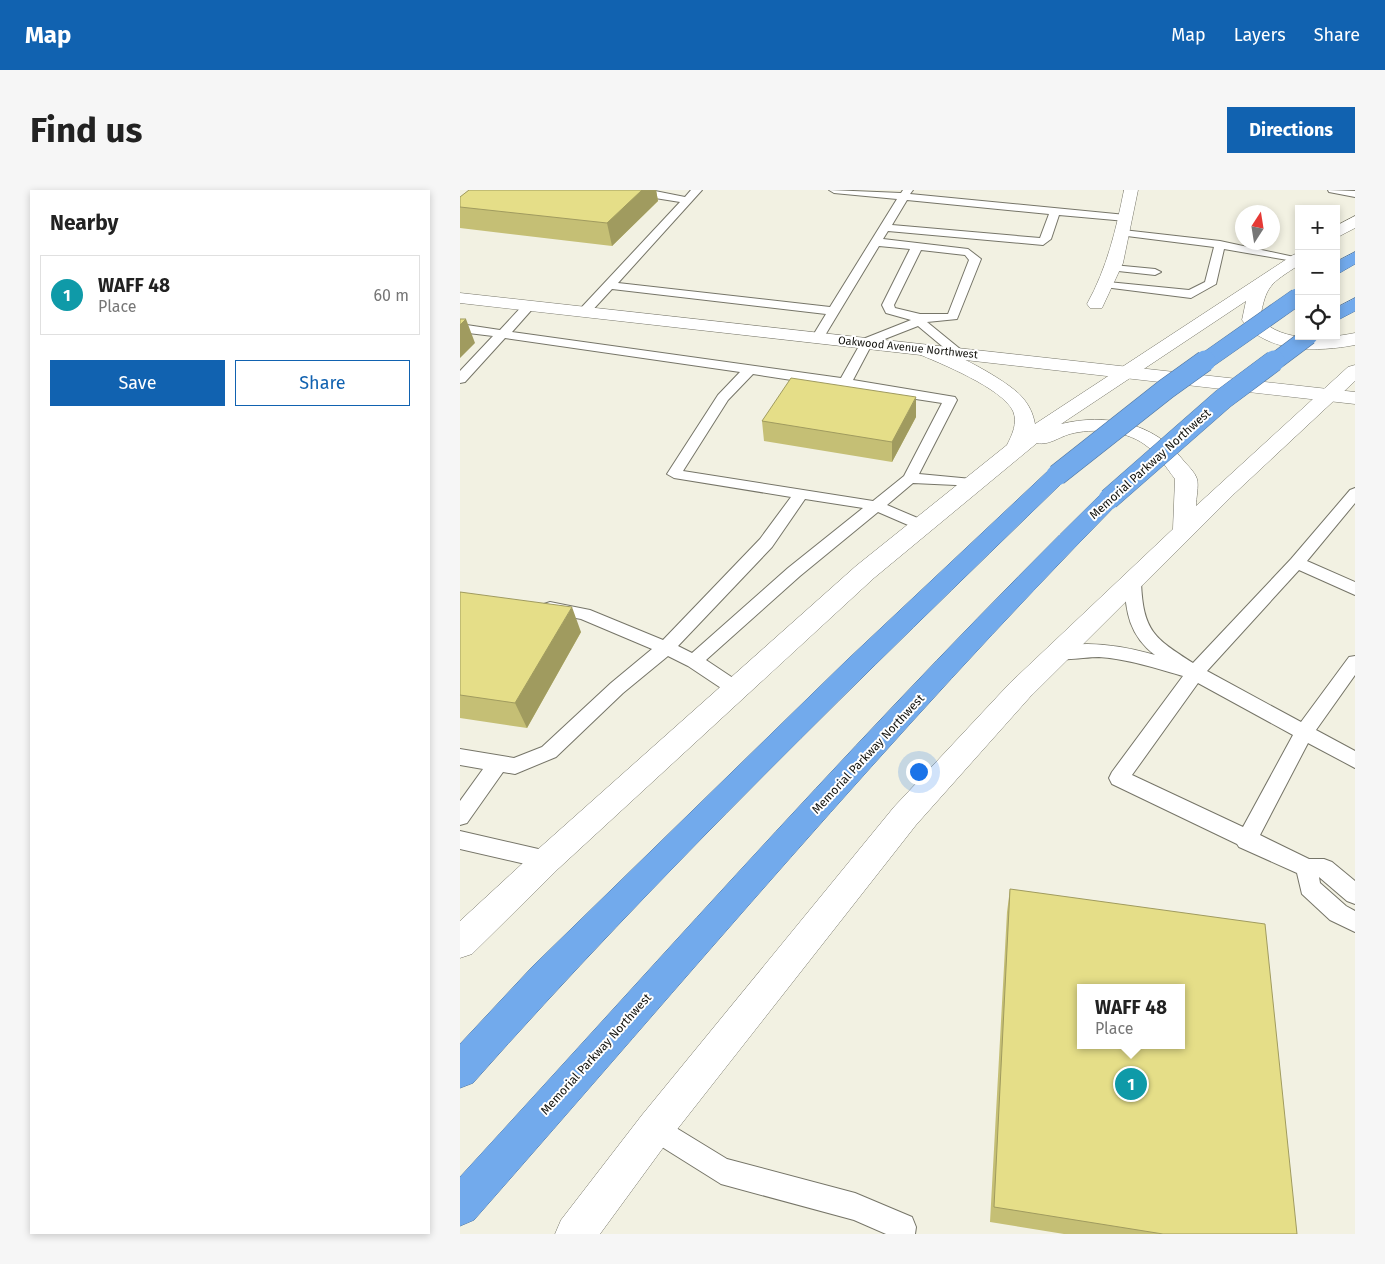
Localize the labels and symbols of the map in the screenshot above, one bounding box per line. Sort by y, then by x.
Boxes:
north arrow [1235,205,1280,250]
street label: Oakwood Avenue Northwest [837,334,978,361]
street label: Memorial Parkway Northwest [1087,405,1214,522]
street label: Memorial Parkway Northwest [809,691,927,817]
your location [906,759,932,785]
street label: Memorial Parkway Northwest [538,990,655,1117]
pin: 1 [1115,1065,1147,1103]

